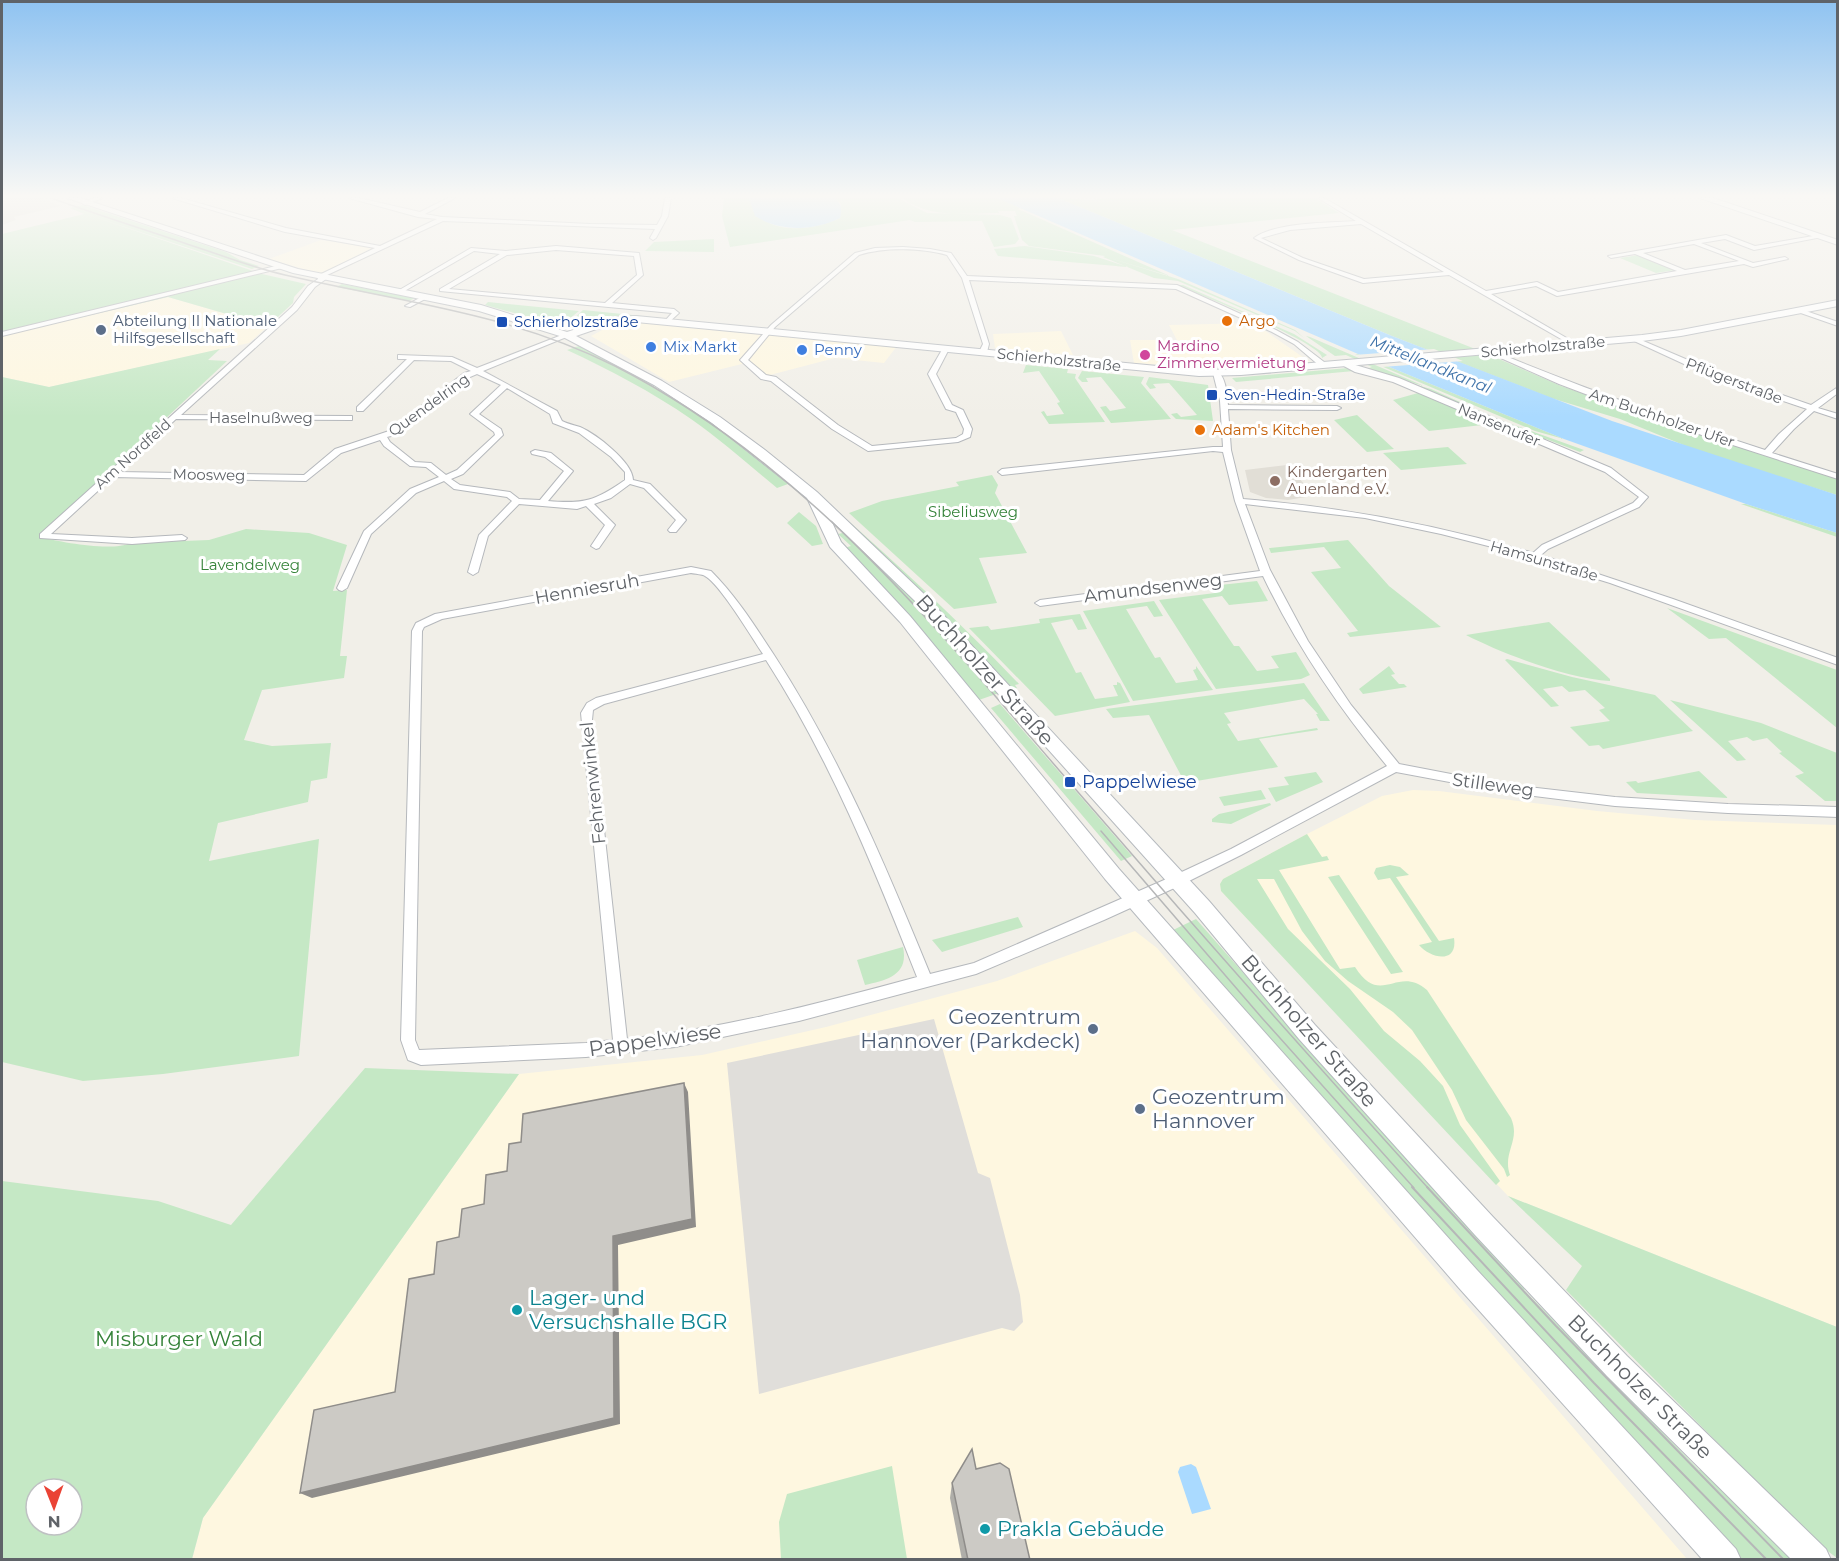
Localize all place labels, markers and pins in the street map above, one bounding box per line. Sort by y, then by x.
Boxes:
place label: Abteilung II Nationale Hilfsgesellschaft [113,311,277,347]
place label: Argo [1239,311,1275,330]
place label: Schierholzstraße [514,312,639,331]
marker: Argo [1220,314,1234,328]
marker: Schierholzstraße [495,315,509,329]
marker: Abteilung II Nationale Hilfsgesellschaft [94,323,108,337]
place label: Mardino Zimmervermietung [1157,336,1306,372]
place label: Mix Markt [663,337,737,356]
marker: Mix Markt [644,340,658,354]
place label: Penny [814,340,863,359]
marker: Penny [795,343,809,357]
marker: Mardino Zimmervermietung [1138,348,1152,362]
place label: Sven-Hedin-Straße [1224,385,1366,404]
marker: Sven-Hedin-Straße [1205,388,1219,402]
place label: Adam's Kitchen [1212,420,1330,439]
marker: Adam's Kitchen [1193,423,1207,437]
place label: Kindergarten Auenland e.V. [1287,462,1389,498]
marker: Kindergarten Auenland e.V. [1268,474,1282,488]
place label: Pappelwiese [1082,771,1197,793]
marker: Pappelwiese [1063,775,1077,789]
place label: Geozentrum Hannover (Parkdeck) [860,1004,1081,1053]
marker: Geozentrum Hannover (Parkdeck) [1086,1022,1100,1036]
place label: Geozentrum Hannover [1152,1084,1285,1133]
marker: Geozentrum Hannover [1133,1102,1147,1116]
place label: Lager- und Versuchshalle BGR [529,1285,727,1334]
marker: Lager- und Versuchshalle BGR [510,1303,524,1317]
place label: Prakla Gebäude [997,1516,1164,1541]
marker: Prakla Gebäude [978,1522,992,1536]

